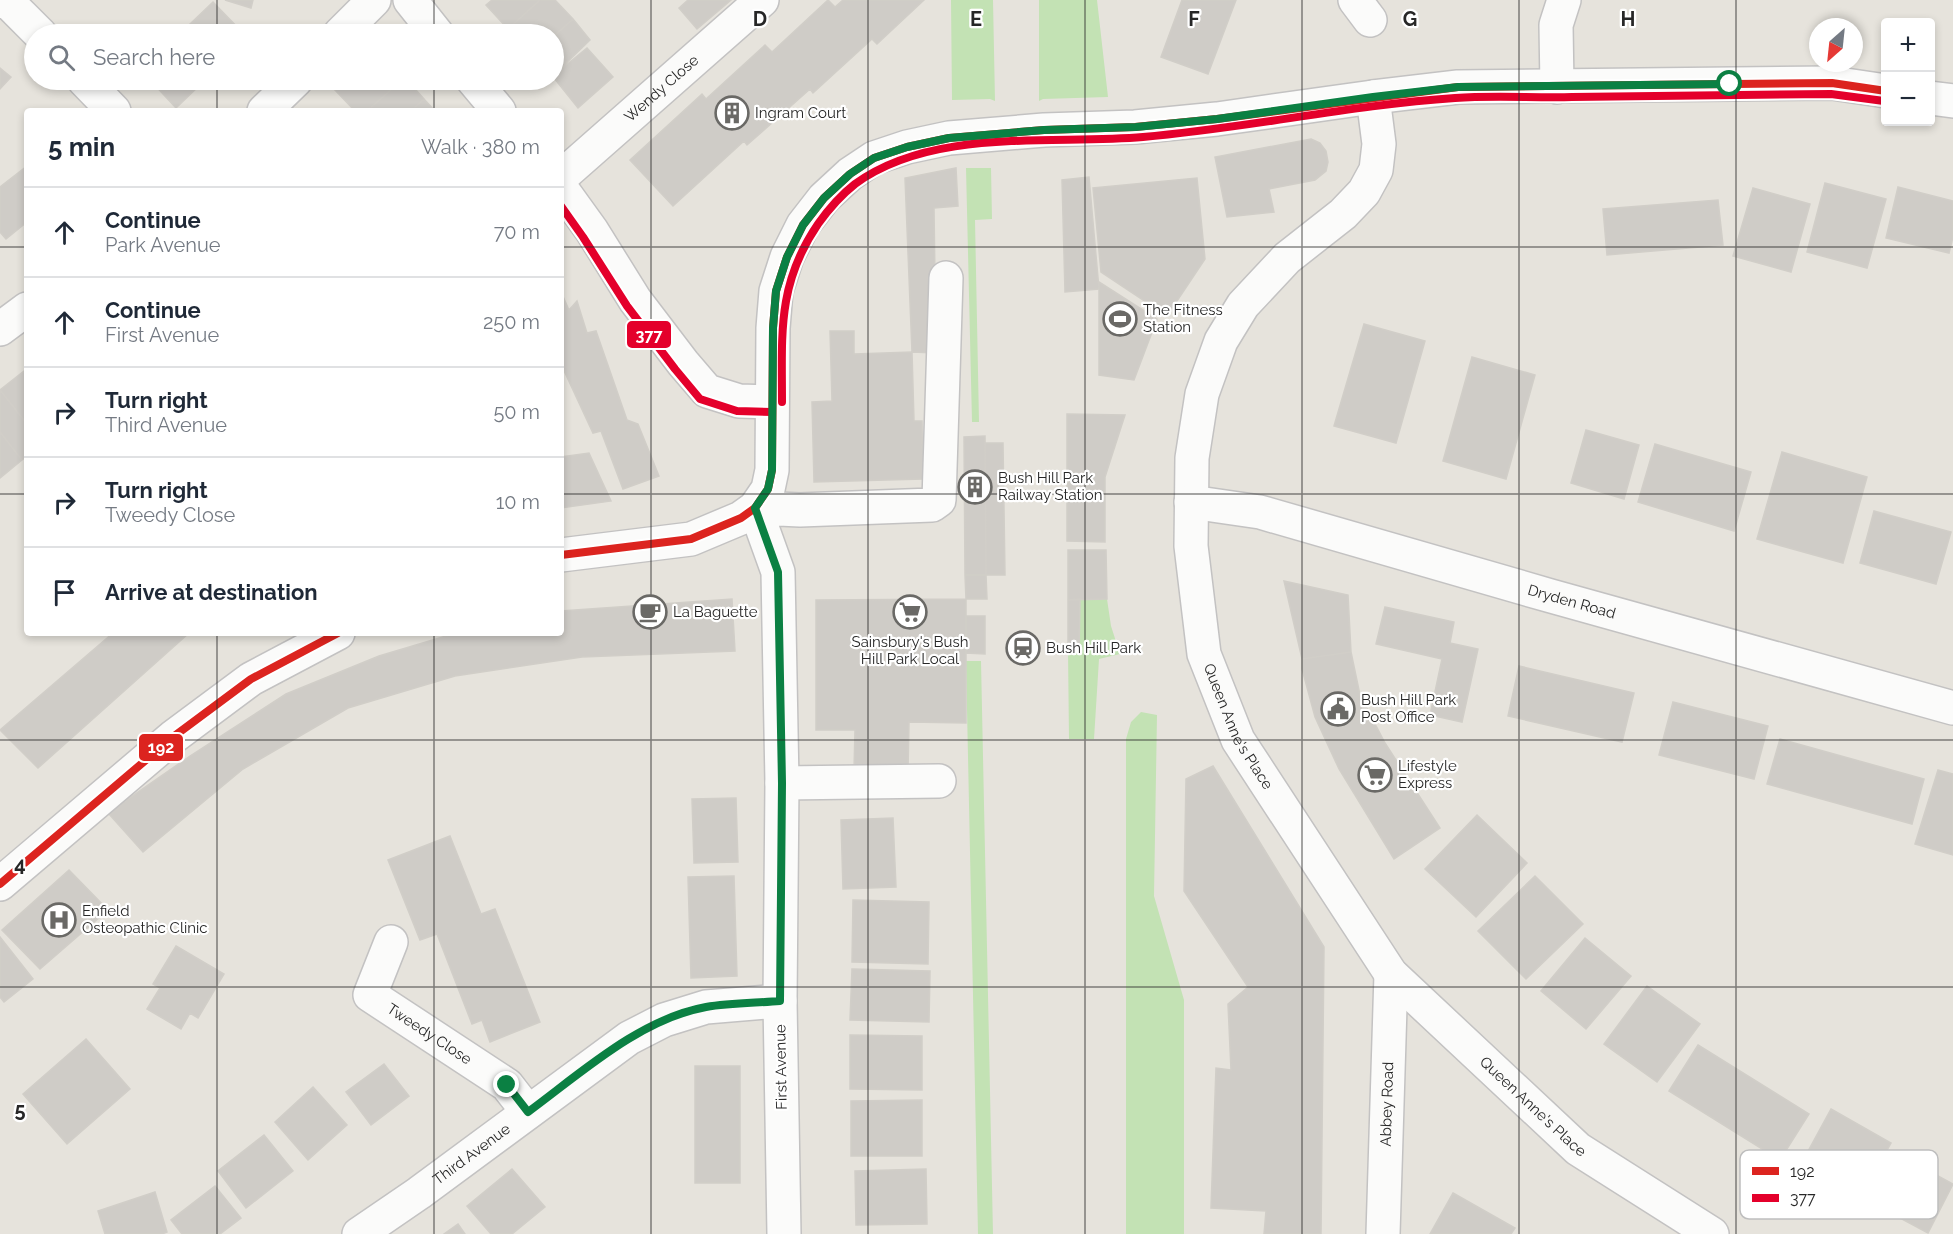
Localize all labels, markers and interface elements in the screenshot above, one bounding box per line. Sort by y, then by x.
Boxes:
text: D [753,7,767,31]
text: E [970,7,982,31]
text: F [1188,7,1200,31]
text: G [1403,7,1417,31]
text: H [1621,7,1635,31]
north arrow [1809,18,1863,72]
map controls [1881,18,1935,126]
button: + [1881,18,1935,72]
search box [24,24,564,90]
icon: search [45,41,78,74]
text: Search here [93,44,215,70]
street label: Wendy Close [621,51,702,126]
route start [1716,70,1742,96]
button: − [1881,72,1935,126]
building icon: Ingram Court [714,95,750,131]
place label: Ingram Court [755,104,846,122]
text: 5 min [48,132,115,162]
text: Walk · 380 m [421,135,540,159]
text: Continue [105,207,201,233]
icon: ahead [48,216,81,249]
text: 70 m [494,220,540,244]
text: Park Avenue [105,233,221,257]
text: Continue [105,297,201,323]
sports icon: The Fitness Station [1102,301,1138,337]
place label: The Fitness Station [1143,301,1223,336]
icon: ahead [48,306,81,339]
text: 250 m [483,310,540,334]
line badge: 377 [626,320,672,349]
text: First Avenue [105,323,219,347]
text: 377 [636,326,663,345]
text: Turn right [105,387,208,413]
icon: right [48,396,81,429]
text: 50 m [493,400,540,424]
text: Third Avenue [105,413,227,437]
building icon: Bush Hill Park Railway Station [957,469,993,505]
place label: Bush Hill Park Railway Station [998,469,1103,504]
text: Turn right [105,477,208,503]
icon: right [48,486,81,519]
text: 10 m [496,490,540,514]
text: Tweedy Close [105,503,235,527]
icon: arrive [48,576,81,609]
text: Arrive at destination [105,579,318,605]
street label: Dryden Road [1526,581,1618,623]
cafe icon: La Baguette [632,594,668,630]
supermarket icon: Sainsbury's Bush Hill Park Local [892,594,928,630]
place label: La Baguette [673,603,758,621]
station icon: Bush Hill Park [1005,630,1041,666]
place label: Sainsbury's Bush Hill Park Local [852,633,968,668]
place label: Bush Hill Park [1046,639,1141,657]
street label: Queen Anne's Place [1200,661,1277,793]
public building icon: Bush Hill Park Post Office [1320,691,1356,727]
place label: Bush Hill Park Post Office [1361,691,1456,726]
line badge: 192 [138,733,184,762]
text: 192 [148,738,174,757]
supermarket icon: Lifestyle Express [1357,757,1393,793]
place label: Lifestyle Express [1398,757,1457,792]
text: 4 [14,852,26,876]
hospital icon: Enfield Osteopathic Clinic [41,902,77,938]
place label: Enfield Osteopathic Clinic [82,902,208,937]
street label: Tweedy Close [384,1000,475,1068]
street label: First Avenue [771,1024,791,1110]
street label: Queen Anne's Place [1476,1053,1589,1161]
street label: Abbey Road [1377,1061,1397,1147]
route end [493,1071,519,1097]
text: 5 [14,1098,26,1122]
street label: Third Avenue [429,1120,514,1189]
legend [1740,1150,1938,1219]
text: 192 [1790,1162,1815,1181]
text: 377 [1790,1189,1816,1208]

